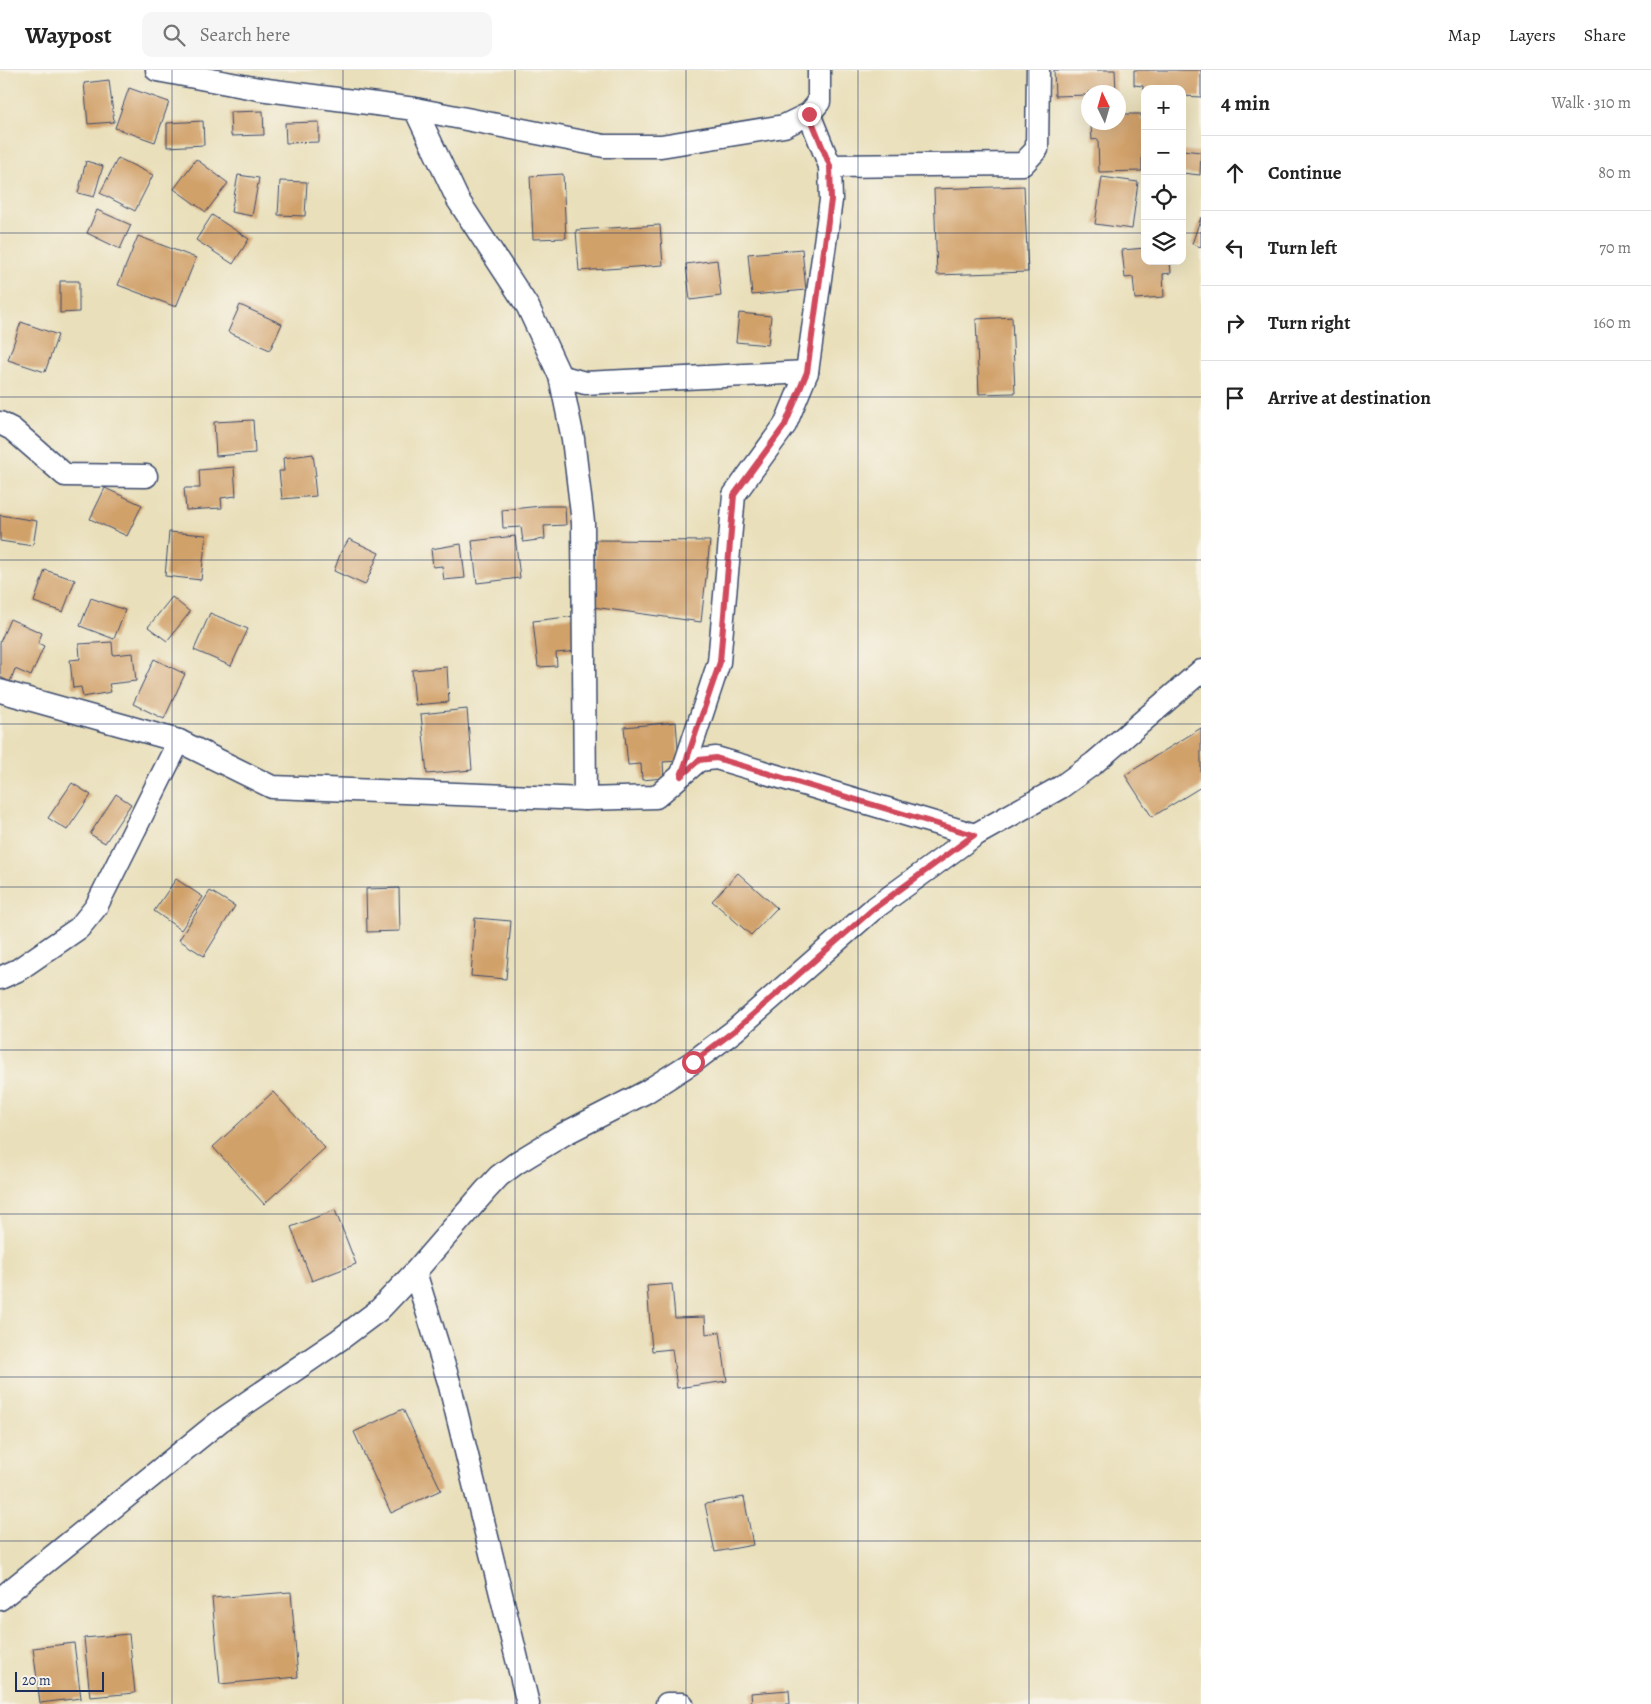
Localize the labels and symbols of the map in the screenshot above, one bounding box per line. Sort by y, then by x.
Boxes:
north arrow [1081,85,1126,130]
route end [798,103,821,126]
route start [682,1051,705,1074]
scale bar [15,1669,104,1692]

